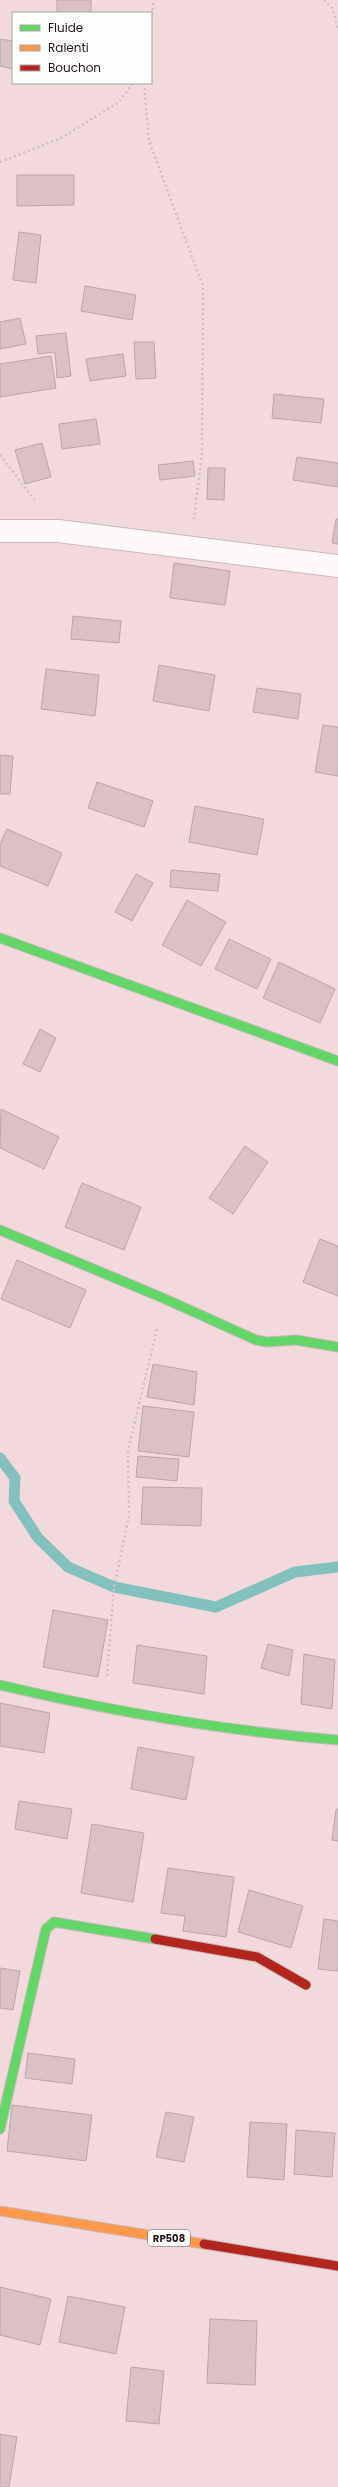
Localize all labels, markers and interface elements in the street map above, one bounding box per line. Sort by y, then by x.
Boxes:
legend [12,12,152,84]
text: Fluide [48,19,83,36]
text: Ralenti [48,39,89,56]
text: Bouchon [48,59,101,76]
road number: RP508 [148,2230,190,2246]

